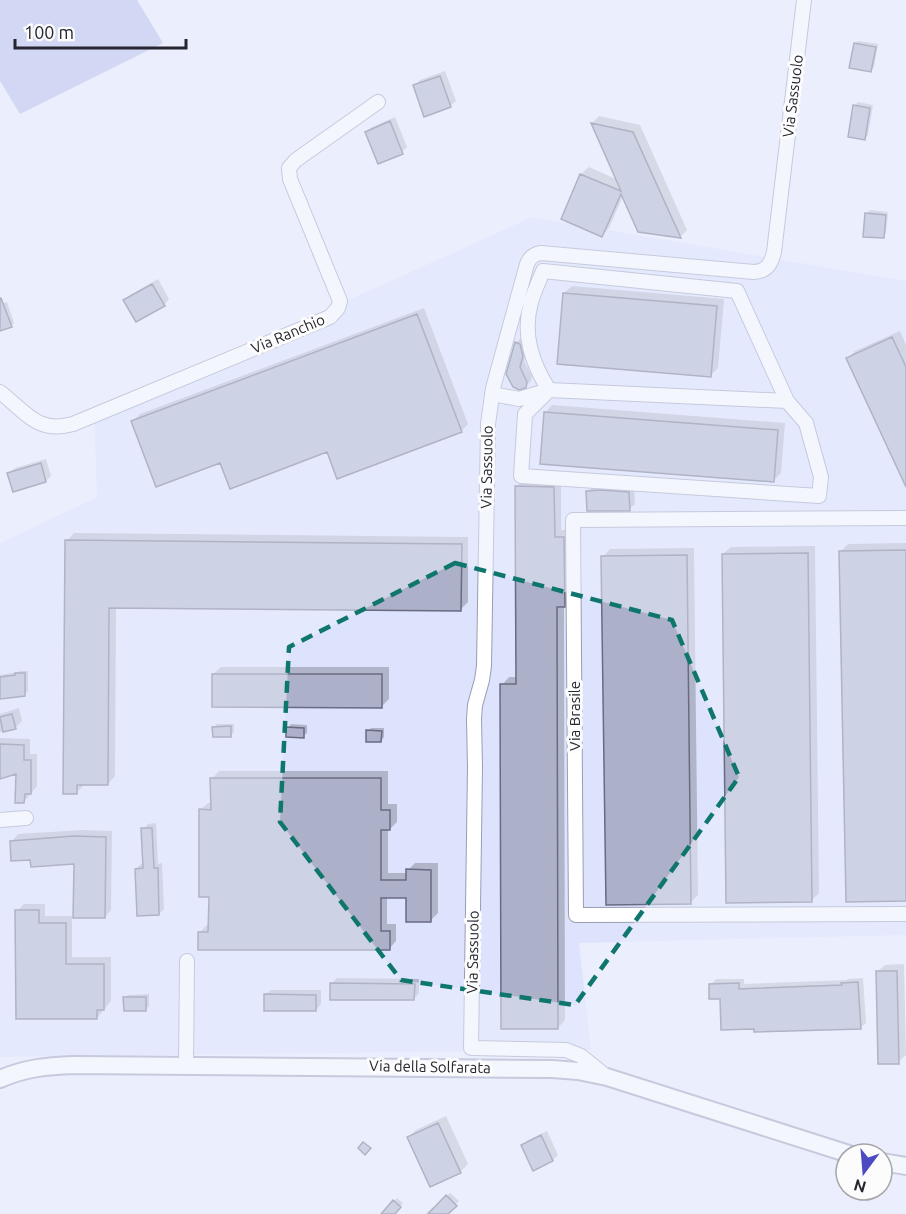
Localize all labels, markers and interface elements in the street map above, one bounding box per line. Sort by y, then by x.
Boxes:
scale bar [15,12,186,50]
text: 100 m [24,22,74,42]
street label: Via Sassuolo [779,53,806,138]
street label: Via Ranchio [248,310,327,357]
street label: Via Sassuolo [477,425,496,509]
street label: Via Brasile [566,681,583,751]
street label: Via Sassuolo [463,910,482,994]
street label: Via della Solfarata [369,1057,491,1076]
north arrow [834,1142,894,1202]
text: N [852,1176,868,1197]

